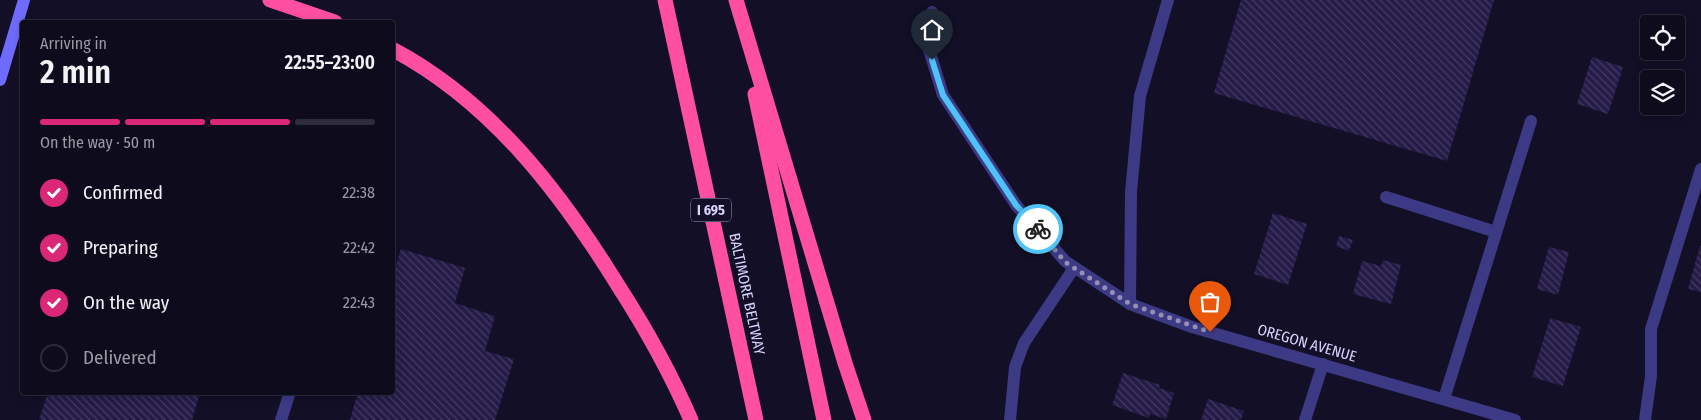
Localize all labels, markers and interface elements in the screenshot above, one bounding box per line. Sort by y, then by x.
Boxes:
pin [911,9,953,60]
map controls [1640,15,1685,115]
button: locate [1640,15,1685,60]
icon: home [918,16,946,44]
text: Arriving in [40,34,107,53]
text: 22:55–23:00 [284,51,375,74]
text: 2 min [40,53,111,91]
button: layers [1640,70,1685,115]
text: On the way · 50 m [40,133,155,152]
icon: check [40,179,68,207]
text: Confirmed [83,181,163,204]
text: 22:38 [342,183,375,202]
road number: I 695 [691,198,731,222]
courier [1013,204,1063,254]
icon: bike [1024,215,1052,243]
street label: BALTIMORE BELTWAY [725,231,769,357]
icon: check [40,234,68,262]
text: Preparing [83,236,158,259]
text: 22:42 [343,238,375,257]
pin [1189,281,1231,332]
icon: bag [1196,288,1224,316]
icon: check [40,289,68,317]
text: On the way [83,291,169,314]
text: 22:43 [343,293,375,312]
street label: OREGON AVENUE [1255,320,1359,366]
text: Delivered [83,346,157,369]

